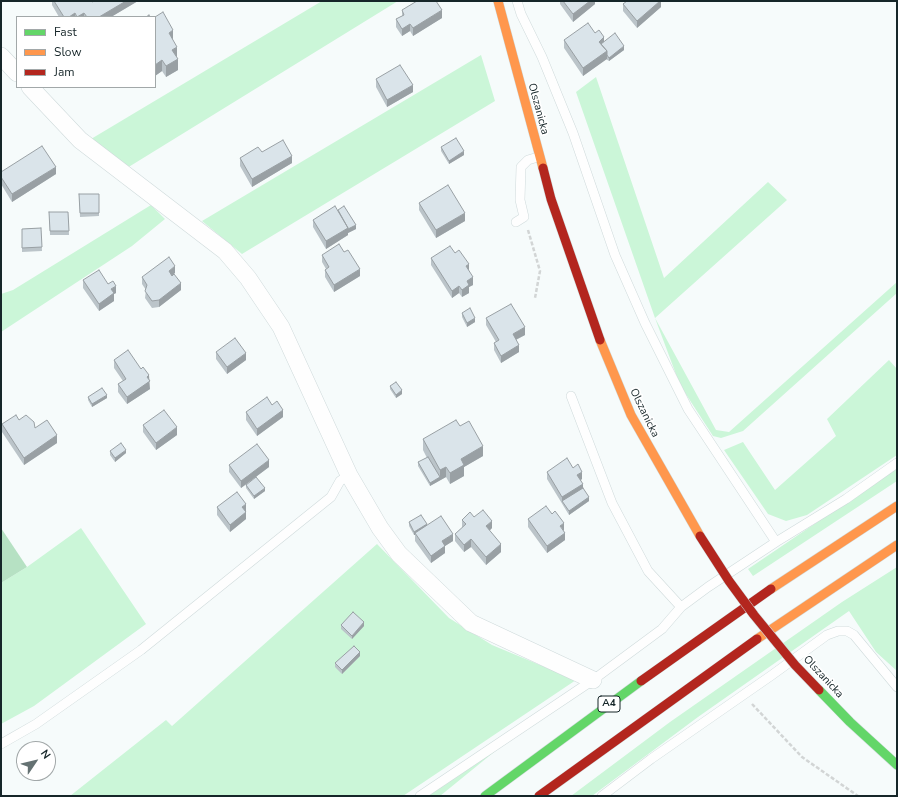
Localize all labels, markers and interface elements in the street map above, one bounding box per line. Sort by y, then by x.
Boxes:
legend [16,16,156,88]
text: Fast [54,24,77,40]
text: Slow [54,44,82,60]
text: Jam [54,64,75,80]
street label: Olszanicka [525,82,551,136]
street label: Olszanicka [626,386,662,440]
street label: Olszanicka [800,653,846,701]
road number: A4 [598,696,620,712]
north arrow [16,741,56,781]
text: N [37,747,54,762]

